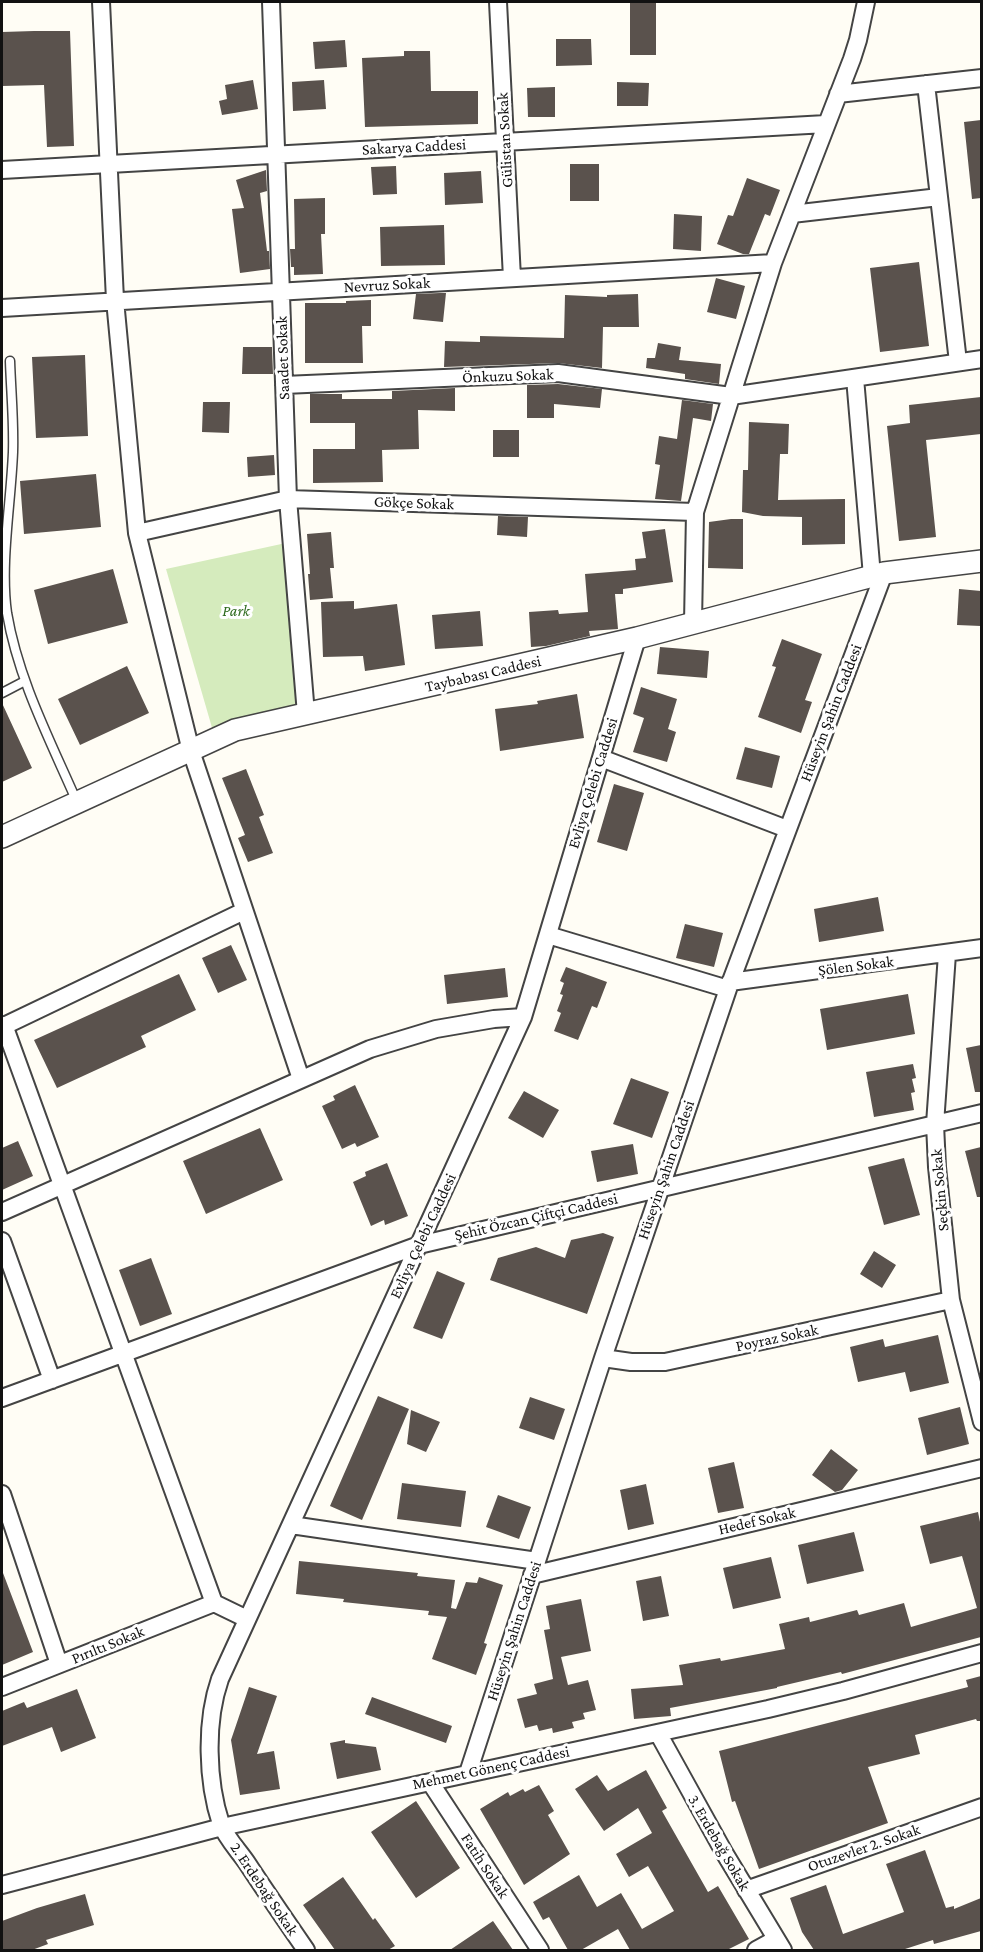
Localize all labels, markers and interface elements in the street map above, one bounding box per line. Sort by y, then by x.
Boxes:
street label: Gülistan Sokak [493,92,517,188]
street label: Sakarya Caddesi [361,135,467,159]
street label: Nevruz Sokak [343,273,431,297]
street label: Saadet Sokak [272,316,294,400]
street label: Önkuzu Sokak [462,365,554,387]
street label: Gökçe Sokak [374,492,454,514]
park label: Park [222,601,250,621]
street label: Hüseyin Şahin Caddesi [796,641,866,785]
street label: Taybabası Caddesi [423,651,543,697]
street label: Evliya Çelebi Caddesi [564,715,622,851]
street label: Şölen Sokak [817,952,895,980]
street label: Hüseyin Şahin Caddesi [633,1098,699,1242]
street label: Seçkin Sokak [927,1148,953,1232]
street label: Evliya Çelebi Caddesi [386,1170,460,1302]
street label: Şehit Özcan Çiftçi Caddesi [452,1189,620,1245]
street label: Poyraz Sokak [734,1320,820,1356]
street label: Hedef Sokak [716,1503,798,1539]
street label: Hüseyin Şahin Caddesi [482,1559,546,1703]
street label: Pırıltı Sokak [69,1622,147,1668]
street label: Mehmet Gönenç Caddesi [411,1742,571,1794]
street label: 3. Erdebağ Sokak [684,1791,754,1895]
street label: Otuzevler 2. Sokak [805,1820,923,1876]
street label: Fatih Sokak [457,1830,513,1902]
street label: 2. Erdebağ Sokak [226,1839,302,1939]

